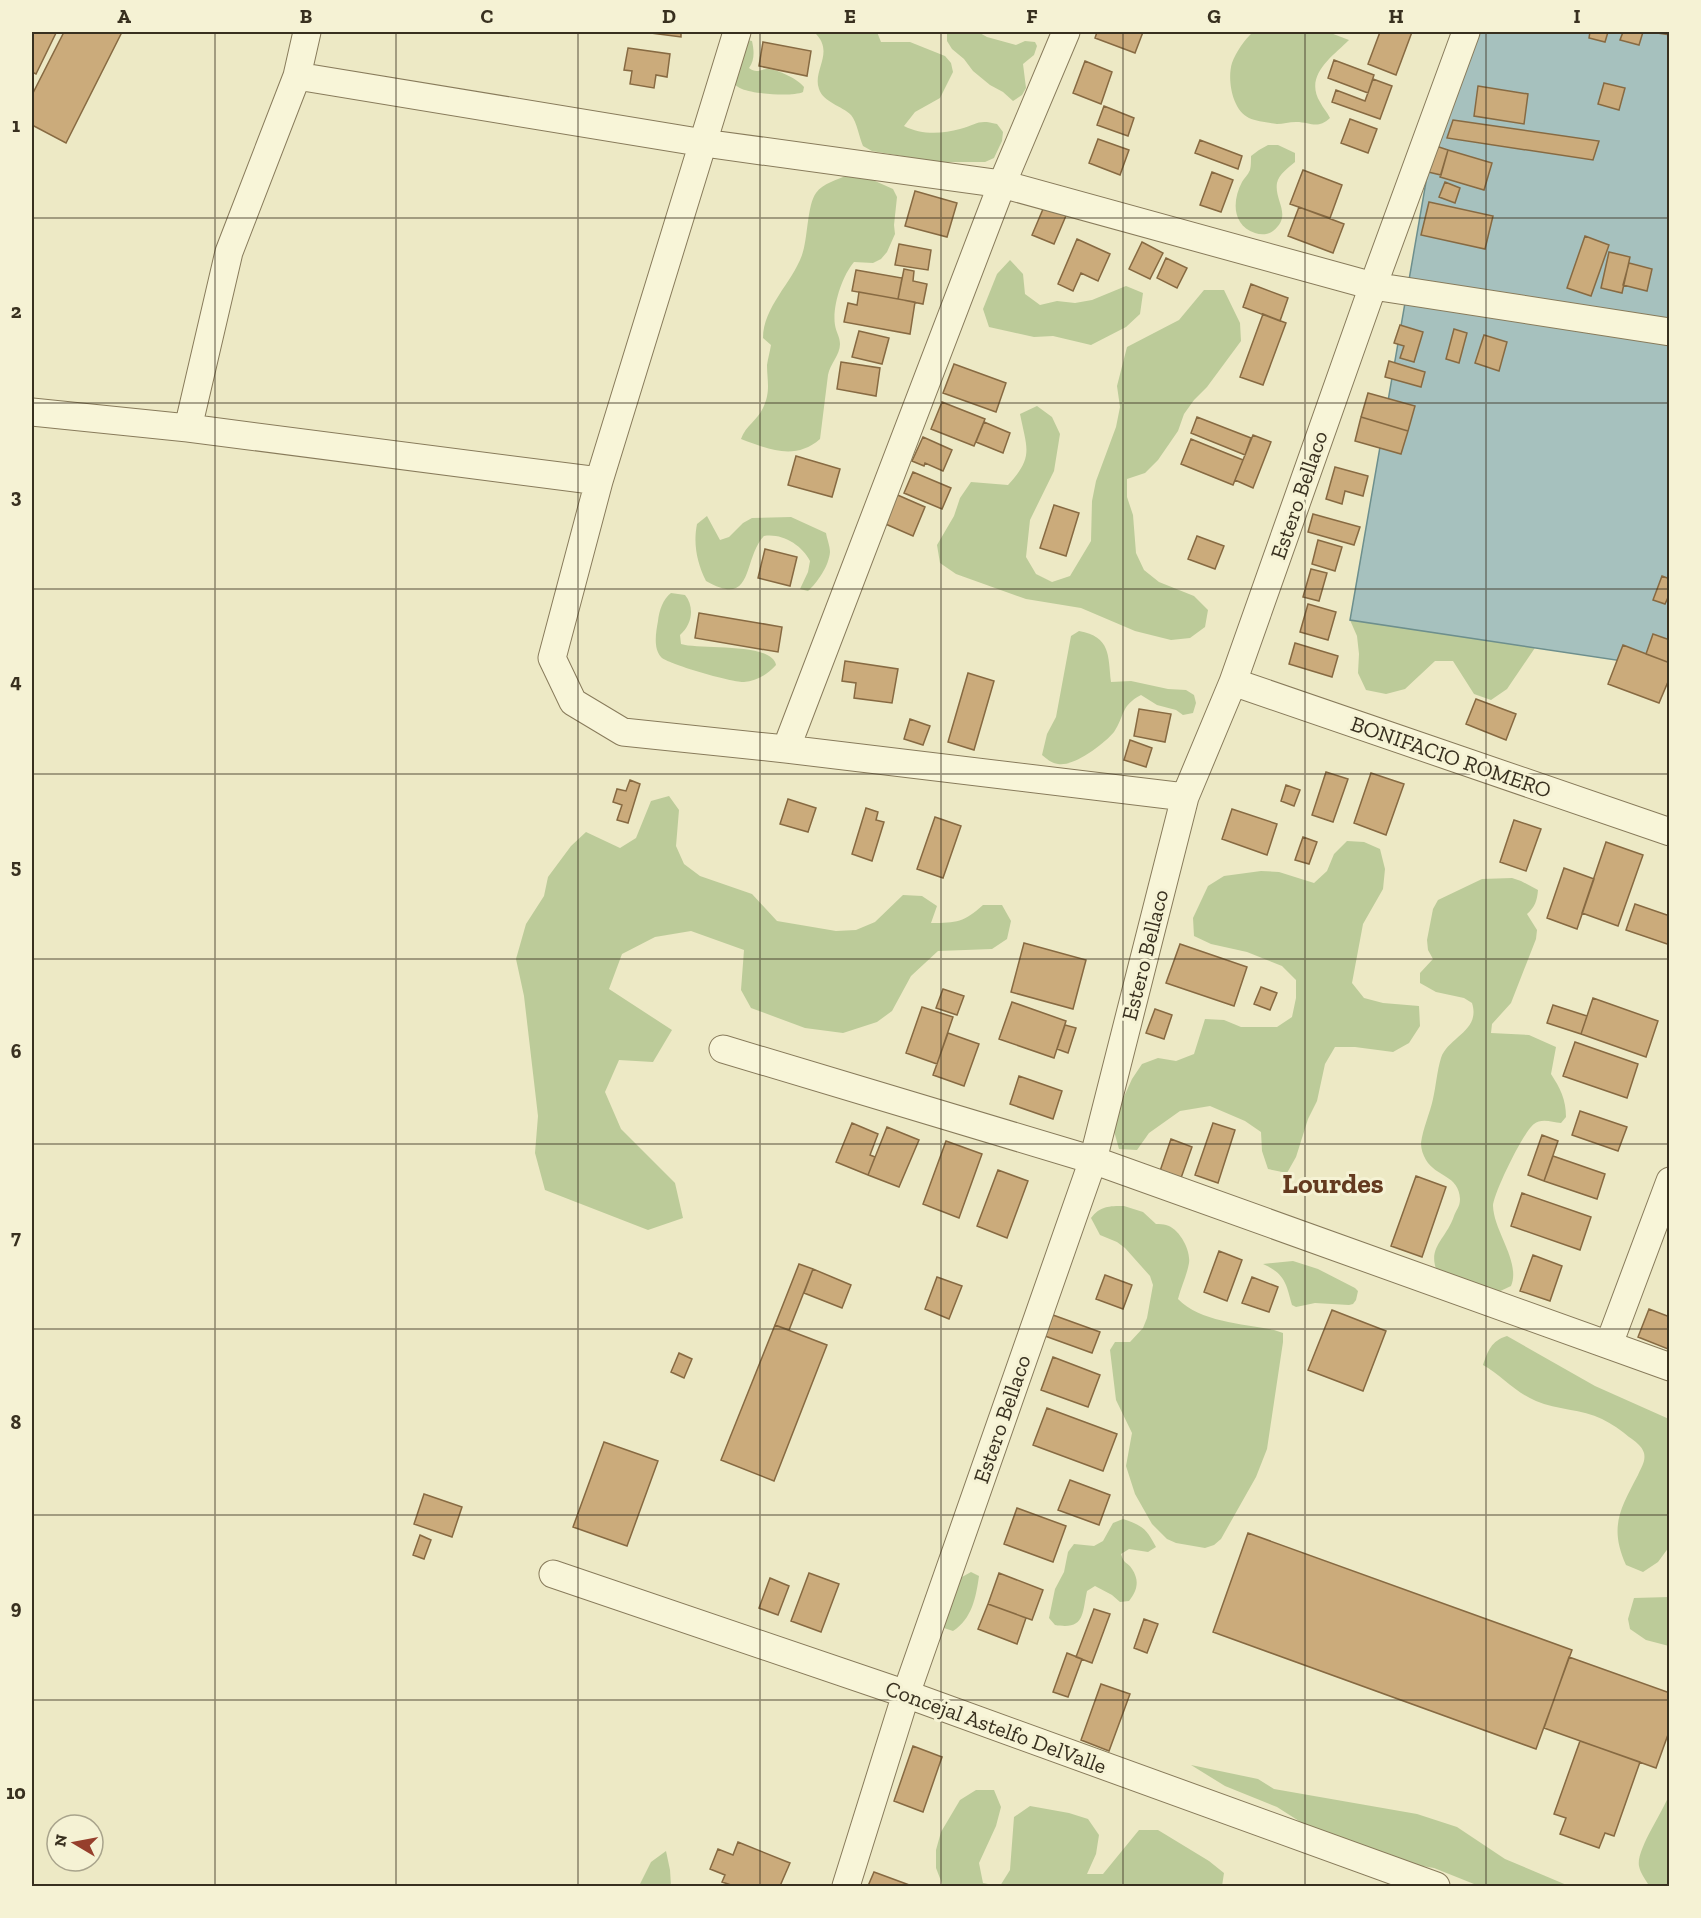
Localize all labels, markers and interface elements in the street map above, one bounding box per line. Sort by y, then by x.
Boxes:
text: A [117,4,131,28]
text: B [300,4,312,28]
text: C [481,4,494,28]
text: D [662,4,676,28]
text: E [844,4,856,28]
text: F [1026,4,1038,28]
text: G [1207,4,1221,28]
text: H [1388,4,1404,28]
text: I [1573,4,1581,28]
text: 1 [12,113,20,137]
text: 2 [11,299,22,323]
street label: Estero Bellaco [1264,427,1334,563]
text: 3 [11,484,22,508]
text: 4 [10,669,22,693]
street label: BONIFACIO ROMERO [1347,710,1555,804]
text: 5 [11,854,21,878]
street label: Estero Bellaco [1116,887,1174,1023]
text: 6 [11,1039,22,1063]
district label: Lourdes [1282,1167,1384,1200]
text: 7 [11,1225,21,1249]
street label: Estero Bellaco [967,1351,1037,1487]
text: 8 [11,1410,22,1434]
text: 9 [11,1595,22,1619]
street label: Concejal Astelfo DelValle [882,1674,1110,1780]
text: 10 [6,1780,26,1804]
north arrow [45,1813,105,1873]
text: N [50,1833,71,1848]

